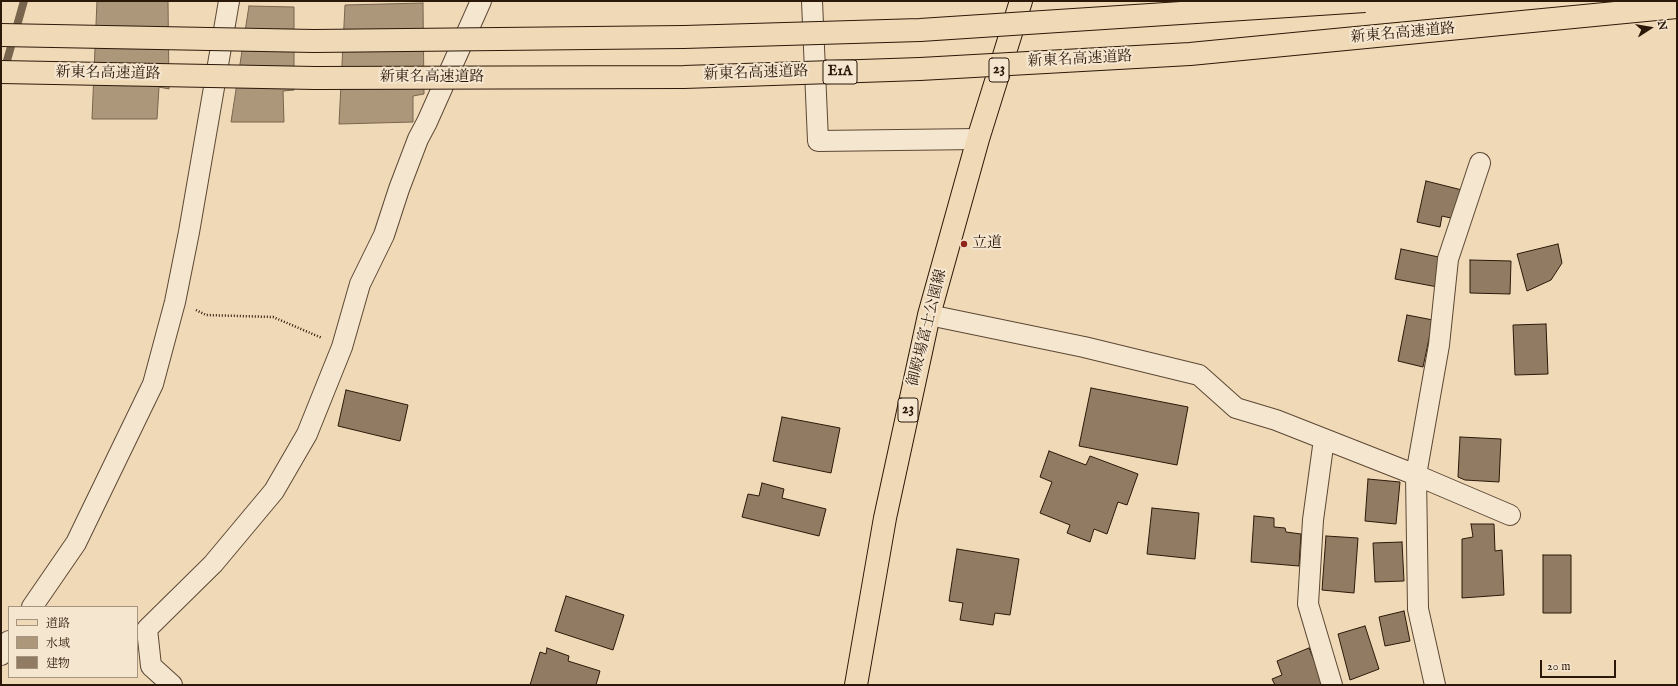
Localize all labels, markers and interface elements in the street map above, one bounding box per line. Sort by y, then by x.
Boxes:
north arrow [1630,8,1670,48]
text: N [1654,19,1670,32]
street label: 新東名高速道路 [1350,20,1456,48]
street label: 新東名高速道路 [1027,48,1133,72]
road number: 23 [989,58,1009,82]
road number: E1A [823,60,857,84]
street label: 新東名高速道路 [703,63,809,85]
street label: 新東名高速道路 [55,64,161,84]
street label: 新東名高速道路 [380,69,484,87]
place label: 立道 [972,235,1002,253]
marker: 立道 [959,239,969,249]
street label: 御殿場富士公園線 [905,268,951,388]
road number: 23 [898,398,918,422]
legend [8,606,138,678]
text: 道路 [46,616,70,631]
text: 水域 [46,636,70,651]
scale bar [1542,652,1618,678]
text: 建物 [46,656,70,671]
text: 20 m [1547,659,1570,674]

